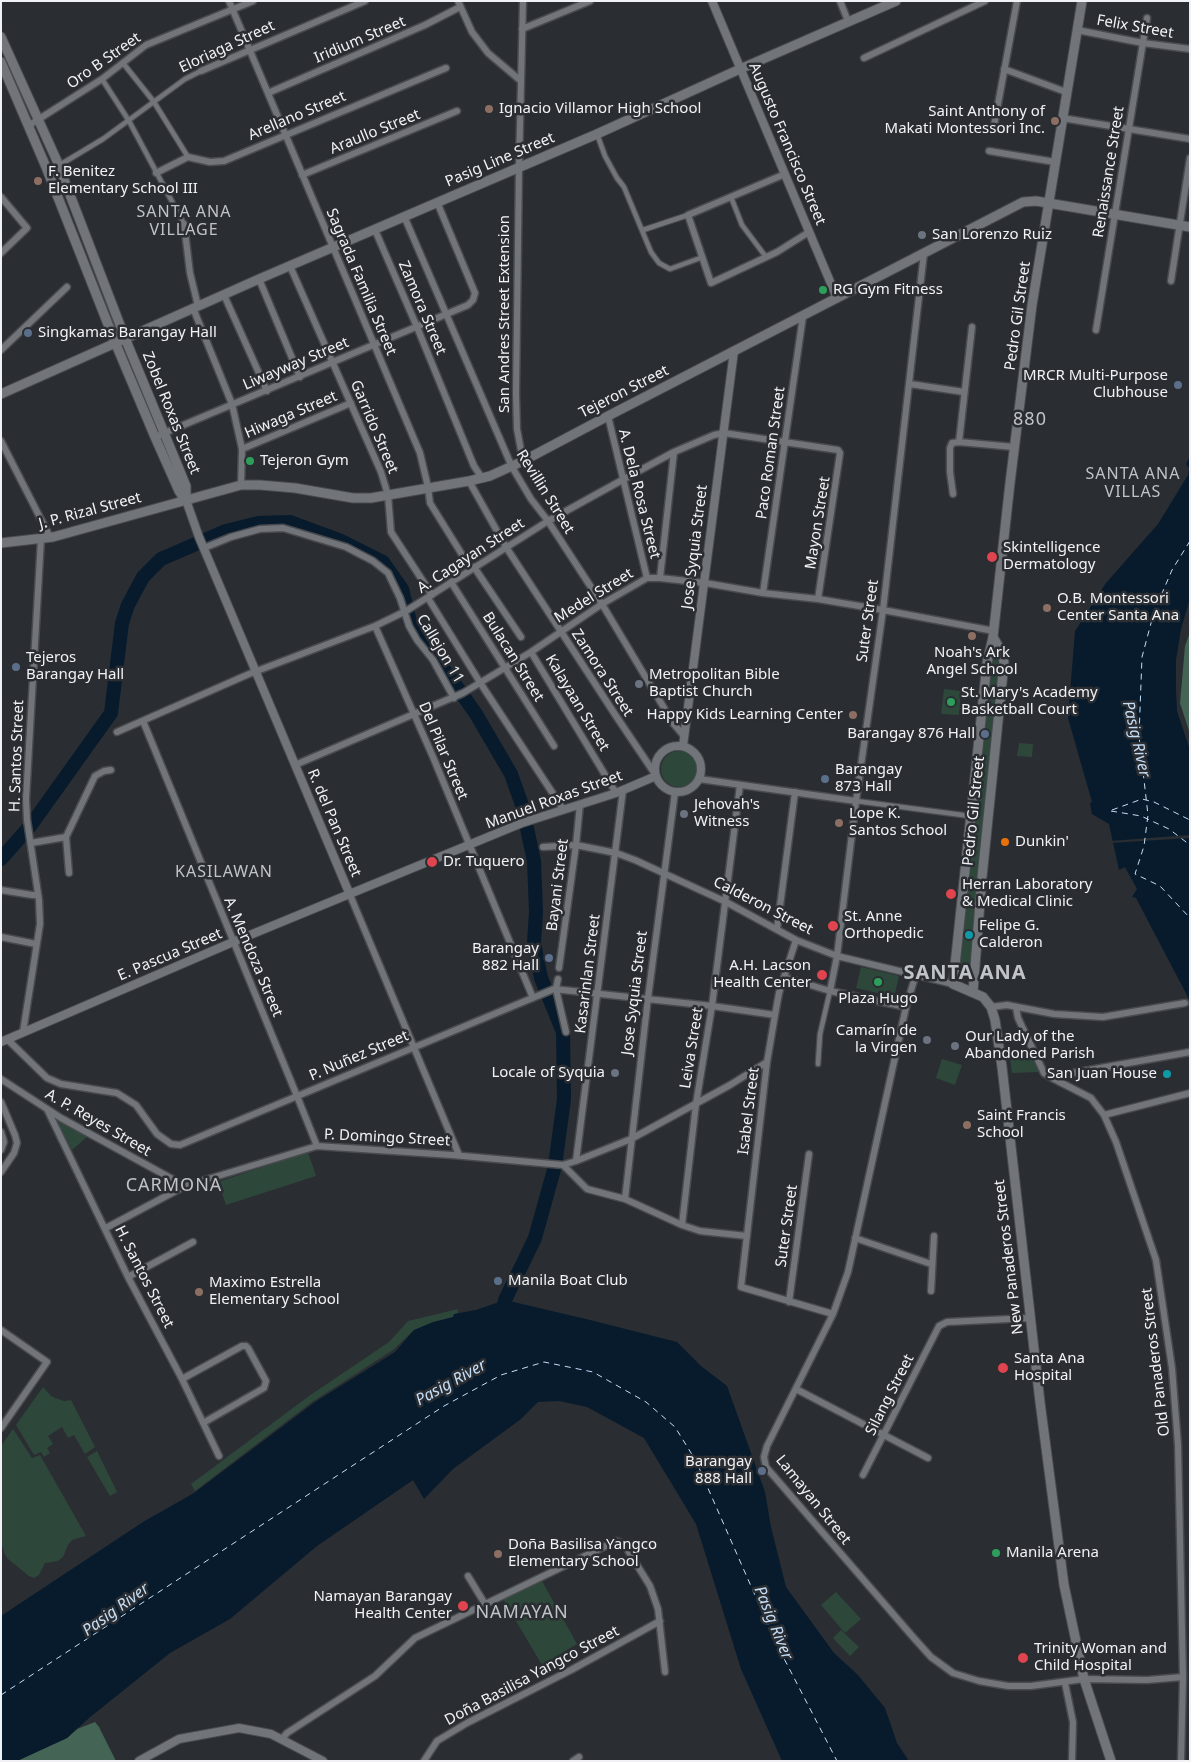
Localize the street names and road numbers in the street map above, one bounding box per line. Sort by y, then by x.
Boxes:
street label: Felix Street [1095,11,1175,43]
street label: Iridium Street [312,13,408,67]
street label: Eloriaga Street [176,17,278,77]
street label: Oro B Street [64,29,144,93]
street label: Augusto Francisco Street [745,60,829,228]
street label: Arellano Street [246,87,348,145]
street label: Renaissance Street [1090,105,1128,239]
street label: Araullo Street [327,106,423,158]
street label: Pasig Line Street [443,129,557,191]
street label: Sagrada Familia Street [322,206,400,358]
street label: San Andres Street Extension [496,215,514,413]
street label: Zamora Street [394,258,450,358]
street label: Pedro Gil Street [1001,260,1035,372]
street label: Liwayway Street [240,334,352,394]
street label: Zobel Roxas Street [138,349,204,477]
street label: Tejeron Street [576,362,672,422]
street label: Garrido Street [346,378,402,476]
street label: Paco Roman Street [753,386,789,520]
street label: Hiwaga Street [242,387,340,443]
street label: A. Dela Rosa Street [614,427,664,561]
street label: Revillin Street [512,447,578,537]
street label: Mayon Street [802,475,834,571]
street label: Jose Syquia Street [678,484,712,610]
street label: J. P. Rizal Street [37,489,143,533]
street label: A. Cagayan Street [414,515,528,597]
street label: Medel Street [551,565,637,627]
street label: Suter Street [853,578,883,664]
street label: Bulacan Street [478,609,548,705]
street label: Callejon 11 [412,611,468,687]
street label: Zamora Street [567,626,637,720]
street label: Kalayaan Street [541,651,613,755]
street label: Del Pilar Street [414,699,472,803]
street label: H. Santos Street [6,700,28,812]
street label: Pedro Gil Street [959,755,989,867]
street label: R. del Pan Street [303,766,365,880]
street label: Manuel Roxas Street [483,767,625,833]
street label: Bayani Street [543,838,573,932]
street label: Calderon Street [710,873,816,939]
street label: A. Mendoza Street [220,894,286,1020]
street label: Kasarinlan Street [572,913,604,1035]
street label: E. Pascua Street [115,925,225,985]
street label: Jose Syquia Street [618,930,652,1056]
street label: Leiva Street [677,1006,707,1090]
street label: P. Nuñez Street [307,1027,411,1085]
street label: Isabel Street [735,1066,763,1156]
street label: A. P. Reyes Street [42,1085,154,1161]
street label: P. Domingo Street [323,1126,451,1150]
street label: New Panaderos Street [991,1178,1027,1336]
street label: Suter Street [772,1183,802,1269]
street label: H. Santos Street [110,1223,178,1331]
street label: Old Panaderos Street [1138,1287,1174,1437]
street label: Silang Street [862,1351,918,1439]
street label: Lamayan Street [771,1452,855,1548]
street label: Doña Basilisa Yangco Street [442,1622,622,1730]

